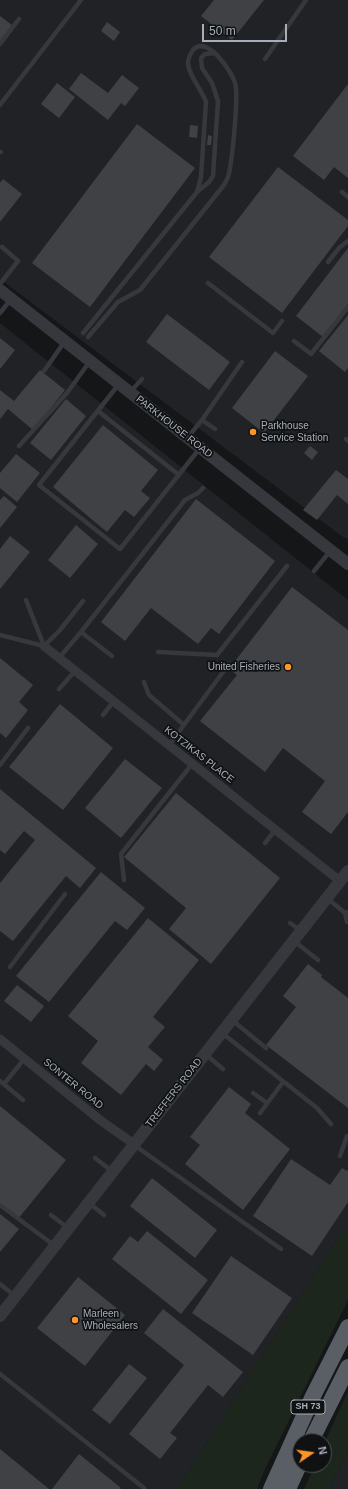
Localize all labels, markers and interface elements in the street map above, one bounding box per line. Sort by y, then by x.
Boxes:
scale bar [204,16,289,42]
text: 50 m [209,24,236,38]
street label: PARKHOUSE ROAD [133,393,215,461]
place label: Parkhouse Service Station [261,420,328,444]
marker: Parkhouse Service Station [248,427,258,437]
place label: United Fisheries [208,661,280,673]
marker: United Fisheries [283,662,293,672]
street label: KOTZIKAS PLACE [162,724,236,786]
street label: SONTER ROAD [41,1056,105,1112]
street label: TREFFERS ROAD [143,1056,205,1130]
place label: Marleen Wholesalers [83,1308,138,1332]
marker: Marleen Wholesalers [70,1315,80,1325]
road number: SH 73 [291,1400,325,1414]
north arrow [292,1433,332,1473]
text: N [316,1445,329,1456]

